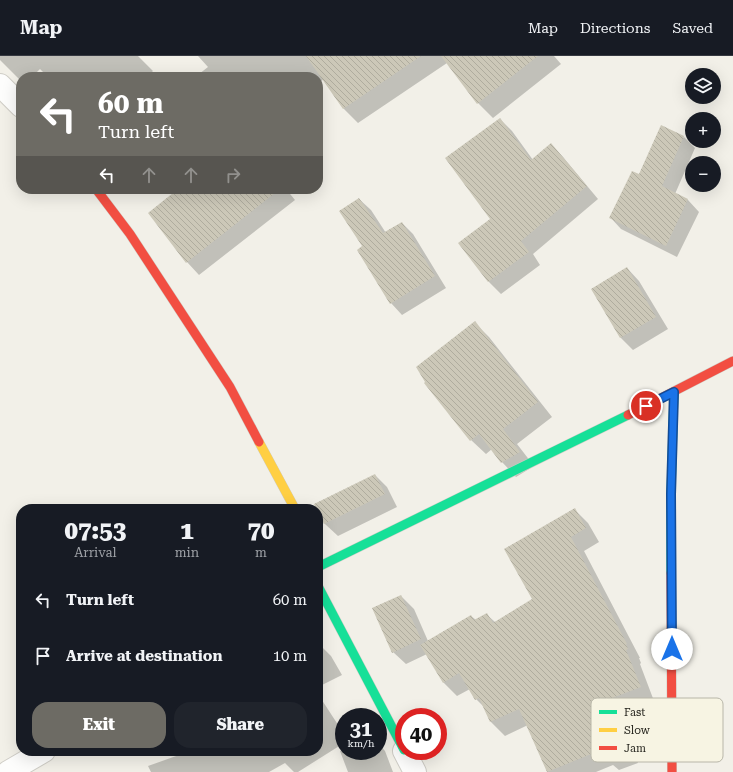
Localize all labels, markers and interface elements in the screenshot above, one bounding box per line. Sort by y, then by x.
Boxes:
text: Map [20,16,62,39]
text: Map [528,20,558,36]
text: Directions [580,20,650,36]
text: Saved [672,20,713,36]
map controls [685,68,721,192]
button: layers [685,68,721,104]
text: 60 m [98,87,163,120]
icon: left [32,88,84,140]
button: + [685,112,721,148]
text: Turn left [98,121,174,142]
button: − [685,156,721,192]
icon: left [96,164,118,186]
icon: ahead [138,164,160,186]
icon: ahead [180,164,202,186]
icon: right [222,164,244,186]
pin [629,389,663,423]
icon: arrive [635,395,657,417]
text: 07:53 [64,517,126,545]
text: 1 [180,517,194,545]
text: 70 [248,517,274,545]
text: Arrival [74,545,116,560]
text: min [175,545,199,560]
text: m [255,545,267,560]
icon: left [32,589,54,611]
text: Turn left [66,591,134,609]
text: 60 m [273,591,307,609]
position arrow [651,628,693,670]
icon: arrive [32,645,54,667]
text: Arrive at destination [66,647,222,665]
text: 10 m [273,647,307,665]
legend [591,698,723,762]
button: Exit [32,702,166,748]
button: Share [174,702,307,748]
text: Fast [624,706,645,719]
speed limit sign: 40 [395,708,447,760]
text: 31 [350,717,372,741]
text: Slow [624,724,651,737]
text: km/h [348,738,374,749]
text: Jam [624,742,646,755]

